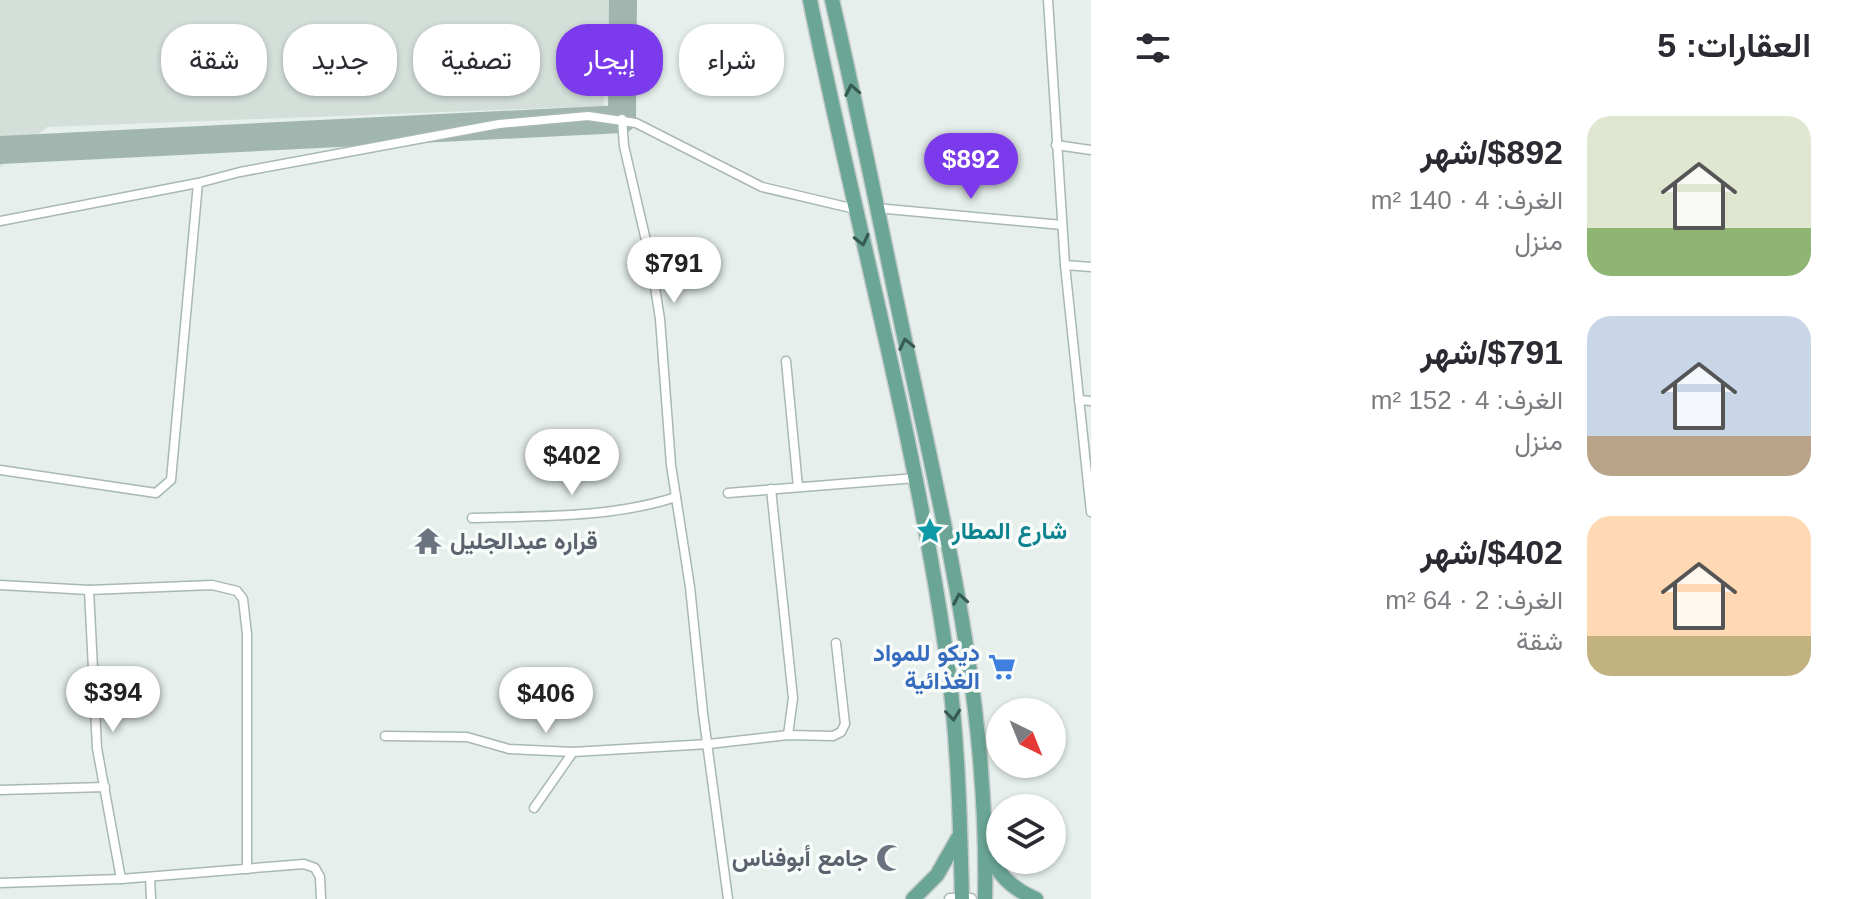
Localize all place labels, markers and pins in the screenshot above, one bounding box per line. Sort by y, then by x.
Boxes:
pin: $892 [924,133,1018,201]
pin: $791 [627,237,721,305]
pin: $402 [525,429,619,497]
place icon: شارع المطار [915,516,945,546]
place label: شارع المطار [951,517,1067,547]
temple icon: قراره عبدالجليل [413,526,443,556]
place label: قراره عبدالجليل [450,527,598,556]
place label: ديكو للمواد الغذائية [873,639,980,695]
supermarket icon: ديكو للمواد الغذائية [987,652,1017,682]
pin: $394 [66,666,160,734]
pin: $406 [499,667,593,735]
mosque icon: جامع أبوفناس [875,843,905,873]
place label: جامع أبوفناس [732,844,868,875]

